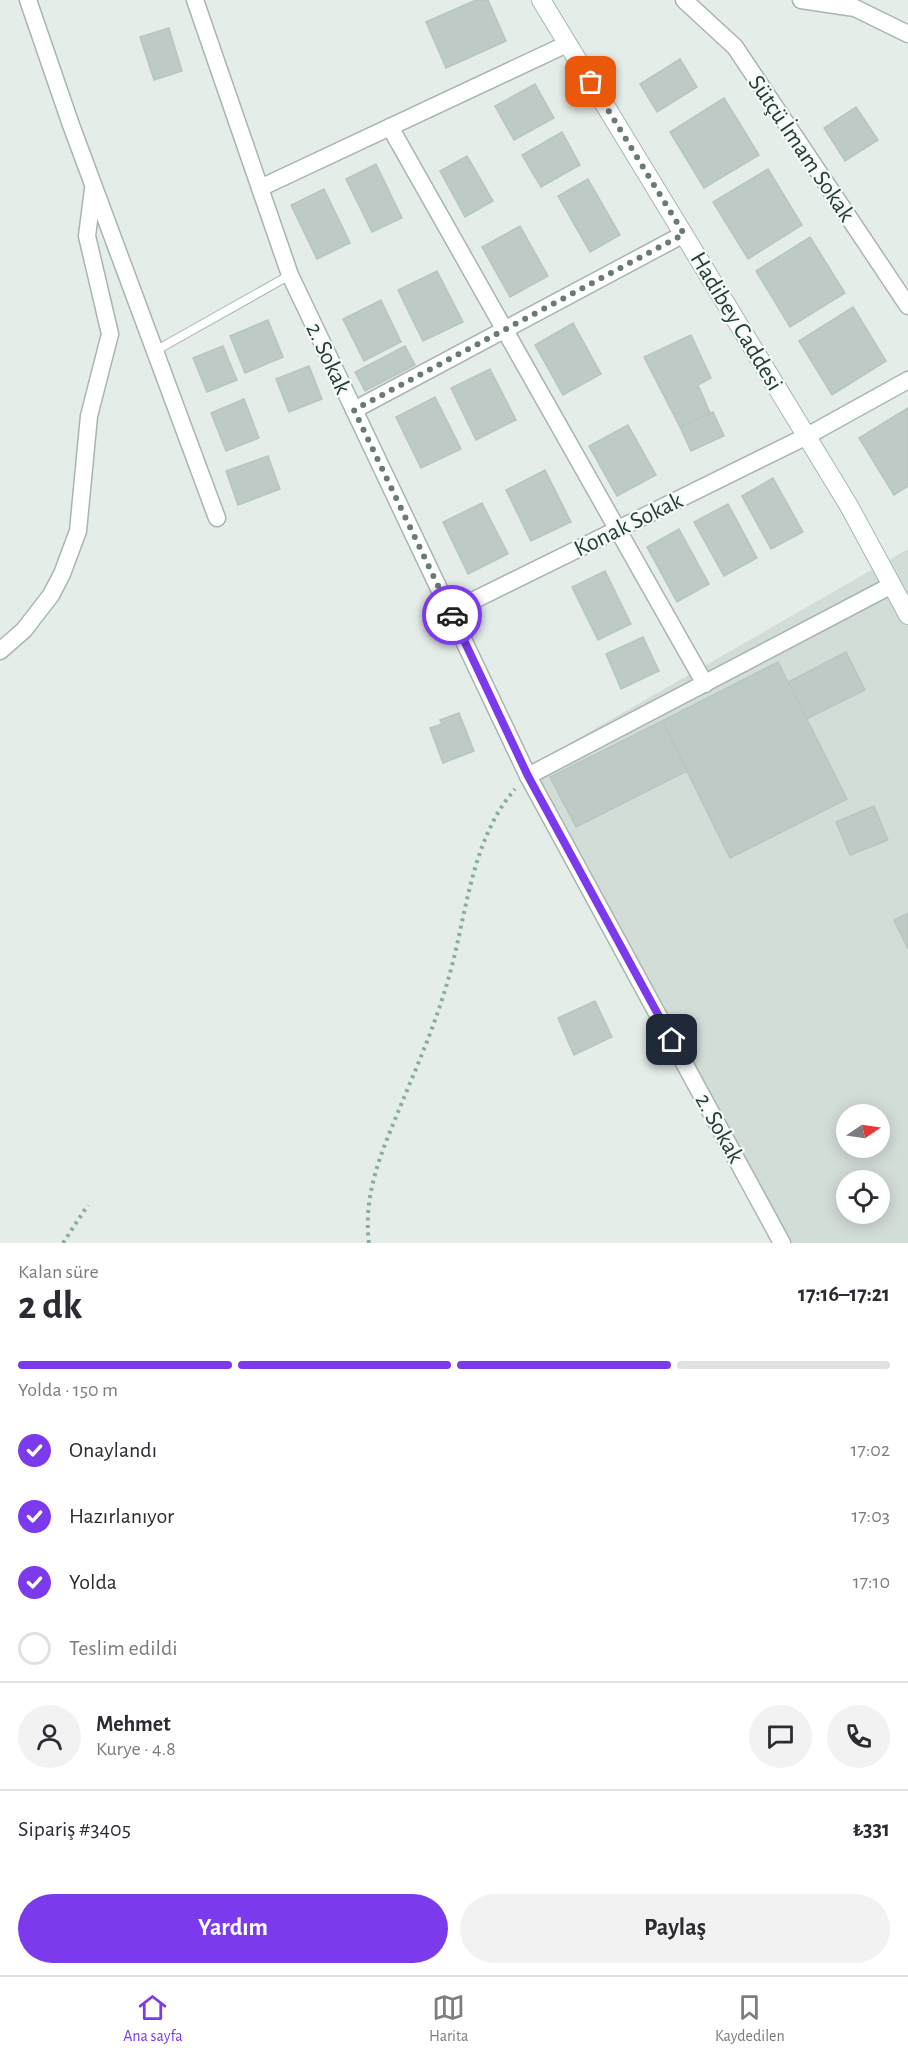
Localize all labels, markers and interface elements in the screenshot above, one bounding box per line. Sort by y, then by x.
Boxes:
pin [565,56,616,107]
icon: bag [574,65,607,98]
street label: Sütçü İmam Sokak [743,70,860,226]
street label: Hadibey Caddesi [685,248,787,395]
street label: 2. Sokak [301,319,355,398]
street label: Konak Sokak [570,488,687,561]
courier [422,585,482,645]
icon: car [436,599,469,632]
pin [646,1014,697,1065]
icon: home [655,1023,688,1056]
street label: 2. Sokak [690,1090,748,1167]
north arrow [836,1104,890,1158]
map controls [836,1104,890,1224]
button: locate [836,1170,890,1224]
text: Kalan süre [18,1262,99,1282]
text: 17:16–17:21 [798,1283,890,1305]
text: 2 dk [18,1287,82,1326]
text: Yolda · 150 m [18,1380,118,1400]
icon: check [18,1434,51,1467]
text: Onaylandı [69,1439,157,1461]
text: 17:02 [851,1440,890,1460]
icon: check [18,1500,51,1533]
text: Hazırlanıyor [69,1505,174,1527]
text: 17:03 [851,1506,890,1526]
icon: check [18,1566,51,1599]
text: Yolda [69,1571,117,1593]
text: 17:10 [853,1572,890,1592]
text: Teslim edildi [69,1637,178,1659]
button: person [18,1705,81,1768]
button: chat [749,1705,812,1768]
button: phone [827,1705,890,1768]
text: Mehmet [96,1713,171,1735]
text: Kurye · 4.8 [96,1739,176,1759]
text: Sipariş #3405 [18,1818,131,1840]
text: ₺331 [853,1818,890,1840]
button: Yardım [18,1894,448,1963]
button: Paylaş [460,1894,890,1963]
tab: Ana sayfa [123,1991,183,2046]
tab: Harita [429,1991,468,2046]
tab: Kaydedilen [715,1991,785,2046]

